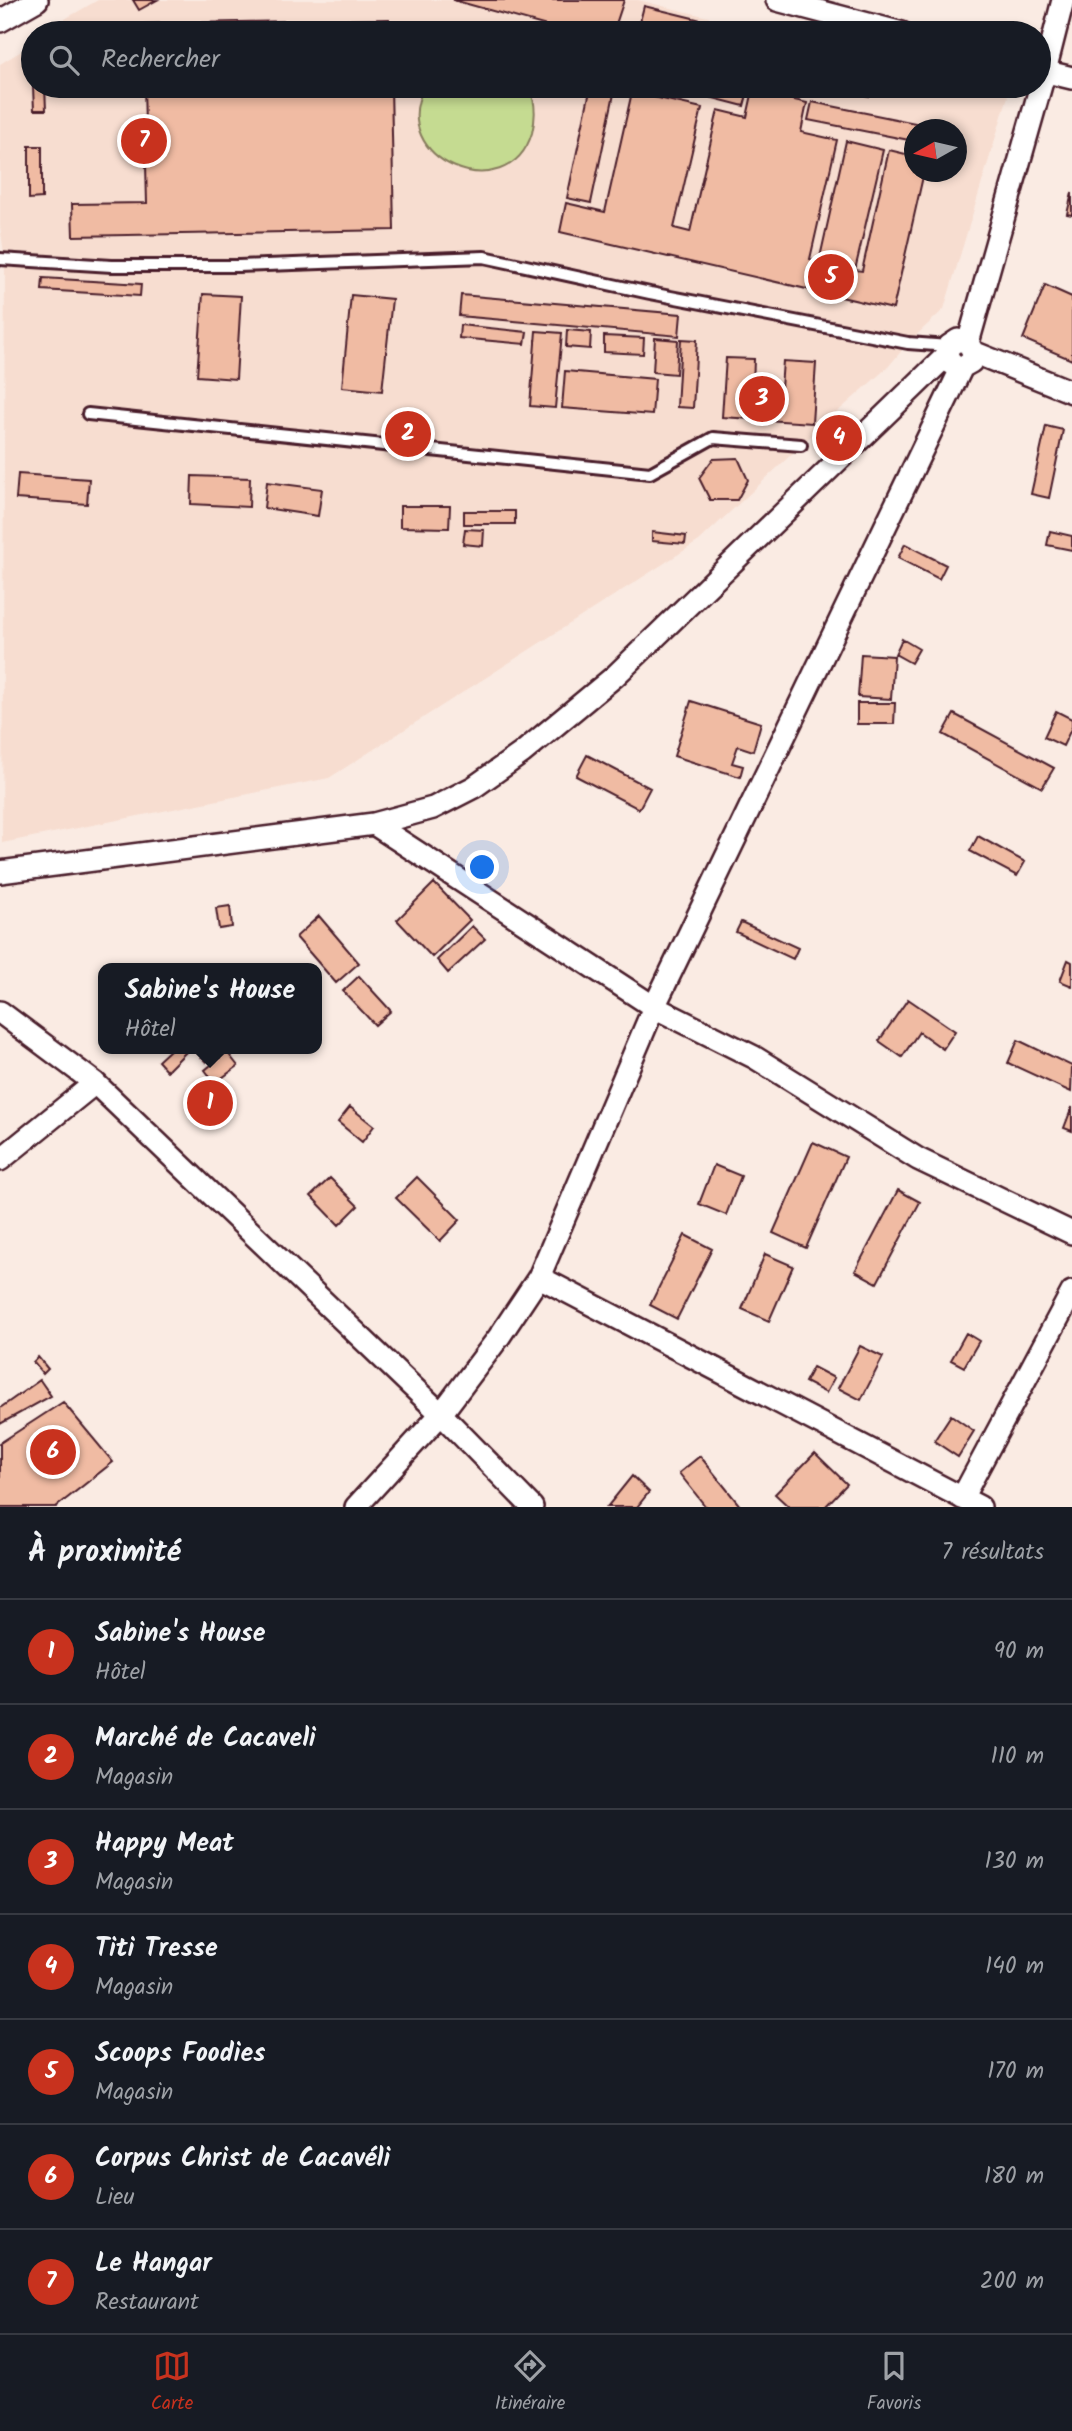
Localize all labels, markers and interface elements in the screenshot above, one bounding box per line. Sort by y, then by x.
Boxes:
search box [21,21,1051,98]
text: Rechercher [101,39,220,81]
icon: search [45,41,83,79]
pin: 7 [121,115,167,167]
north arrow [904,119,967,182]
pin: 5 [808,251,854,303]
pin: 3 [739,373,785,425]
pin: 2 [385,408,431,460]
pin: 4 [816,412,862,464]
your location [465,850,499,884]
popup [98,963,322,1054]
text: Sabine's House [125,970,295,1012]
text: Hôtel [125,1012,176,1048]
pin: 1 [187,1077,233,1129]
pin: 6 [30,1426,76,1478]
text: À proximité [28,1529,181,1577]
text: 7 résultats [942,1535,1044,1571]
text: Sabine's House [95,1613,265,1655]
text: 1 [48,1634,54,1670]
text: 90 m [994,1634,1044,1670]
text: Hôtel [95,1655,146,1691]
text: Marché de Cacaveli [95,1718,316,1760]
text: 2 [44,1739,58,1775]
text: 110 m [991,1739,1044,1775]
text: Magasin [95,1760,173,1796]
text: Happy Meat [95,1823,234,1865]
text: 3 [45,1844,57,1880]
text: 130 m [985,1844,1044,1880]
text: Magasin [95,1865,173,1901]
text: Titi Tresse [95,1928,218,1970]
text: 4 [45,1949,57,1985]
text: 140 m [985,1949,1044,1985]
text: Magasin [95,1970,173,2006]
text: Scoops Foodies [95,2033,265,2075]
text: 5 [45,2054,57,2090]
text: 170 m [987,2054,1044,2090]
text: Magasin [95,2075,173,2111]
text: Corpus Christ de Cacavéli [95,2138,390,2180]
text: 6 [45,2159,57,2195]
text: 180 m [984,2159,1044,2195]
text: Lieu [95,2180,134,2216]
text: Le Hangar [95,2243,212,2285]
text: 7 [46,2264,56,2300]
text: 200 m [980,2264,1044,2300]
text: Restaurant [95,2285,199,2321]
tab: Carte [151,2347,193,2419]
tab: Itinéraire [495,2347,565,2419]
tab: Favoris [867,2347,921,2419]

